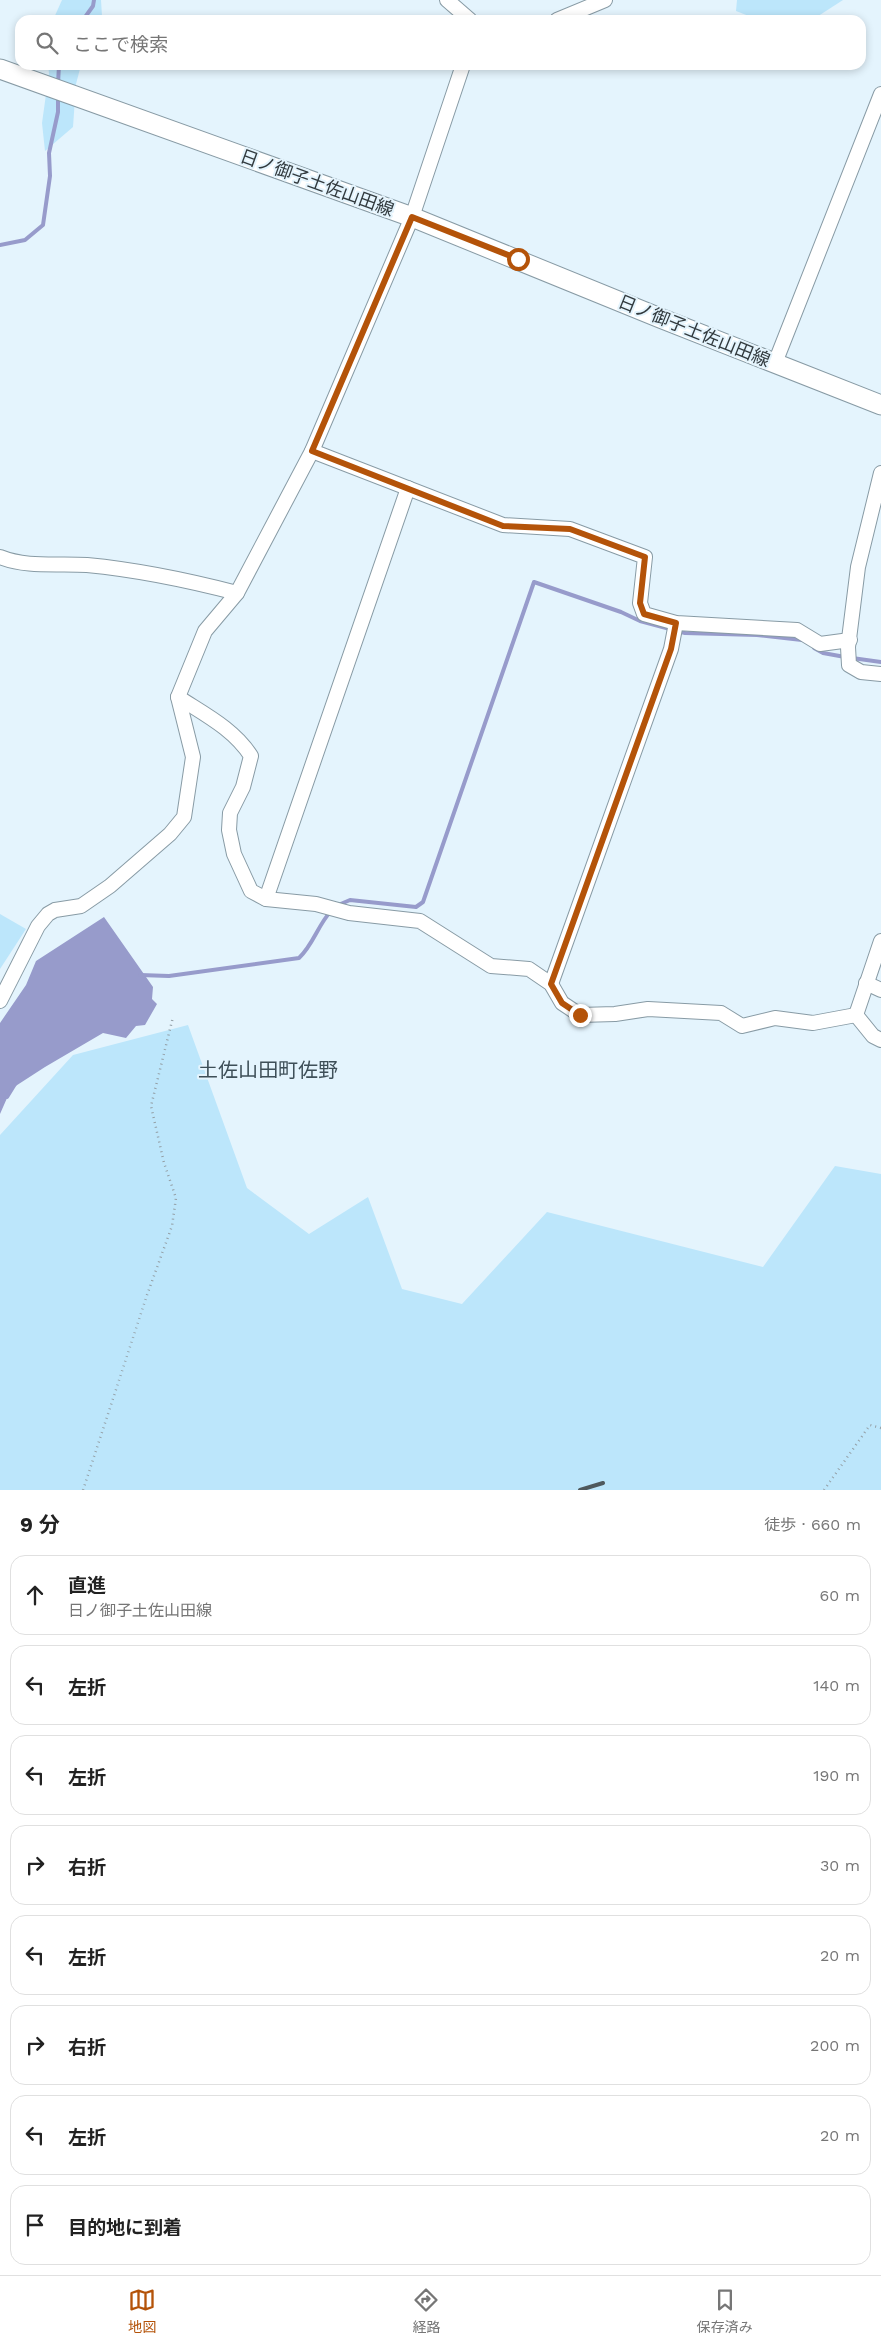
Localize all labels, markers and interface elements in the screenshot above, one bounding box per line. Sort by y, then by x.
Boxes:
search box [15,15,866,70]
icon: search [33,29,61,57]
text: ここで検索 [73,33,168,56]
street label: 日ノ御子土佐山田線 [237,145,397,220]
route start [507,248,530,271]
street label: 日ノ御子土佐山田線 [615,290,773,371]
route end [569,1004,592,1027]
district label: 土佐山田町佐野 [198,1058,338,1082]
text: 9 分 [20,1512,60,1537]
text: 徒歩 · 660 m [764,1515,861,1534]
text: 直進 [68,1574,106,1597]
icon: ahead [21,1581,49,1609]
text: 60 m [820,1586,860,1605]
text: 日ノ御子土佐山田線 [68,1601,212,1620]
icon: left [21,1671,49,1699]
text: 左折 [68,1676,106,1699]
text: 140 m [813,1676,860,1695]
icon: left [21,1761,49,1789]
text: 左折 [68,1766,106,1789]
text: 190 m [813,1766,860,1785]
icon: right [21,1851,49,1879]
text: 右折 [68,1856,106,1879]
text: 30 m [820,1856,860,1875]
icon: left [21,1941,49,1969]
text: 左折 [68,1946,106,1969]
text: 20 m [820,1946,860,1965]
icon: right [21,2031,49,2059]
text: 右折 [68,2036,106,2059]
text: 200 m [810,2036,860,2055]
icon: left [21,2121,49,2149]
text: 左折 [68,2126,106,2149]
text: 20 m [820,2126,860,2145]
icon: arrive [21,2211,49,2239]
text: 目的地に到着 [68,2216,182,2239]
tab: 地図 [128,2286,156,2336]
tab: 経路 [412,2286,440,2336]
tab: 保存済み [697,2286,753,2336]

